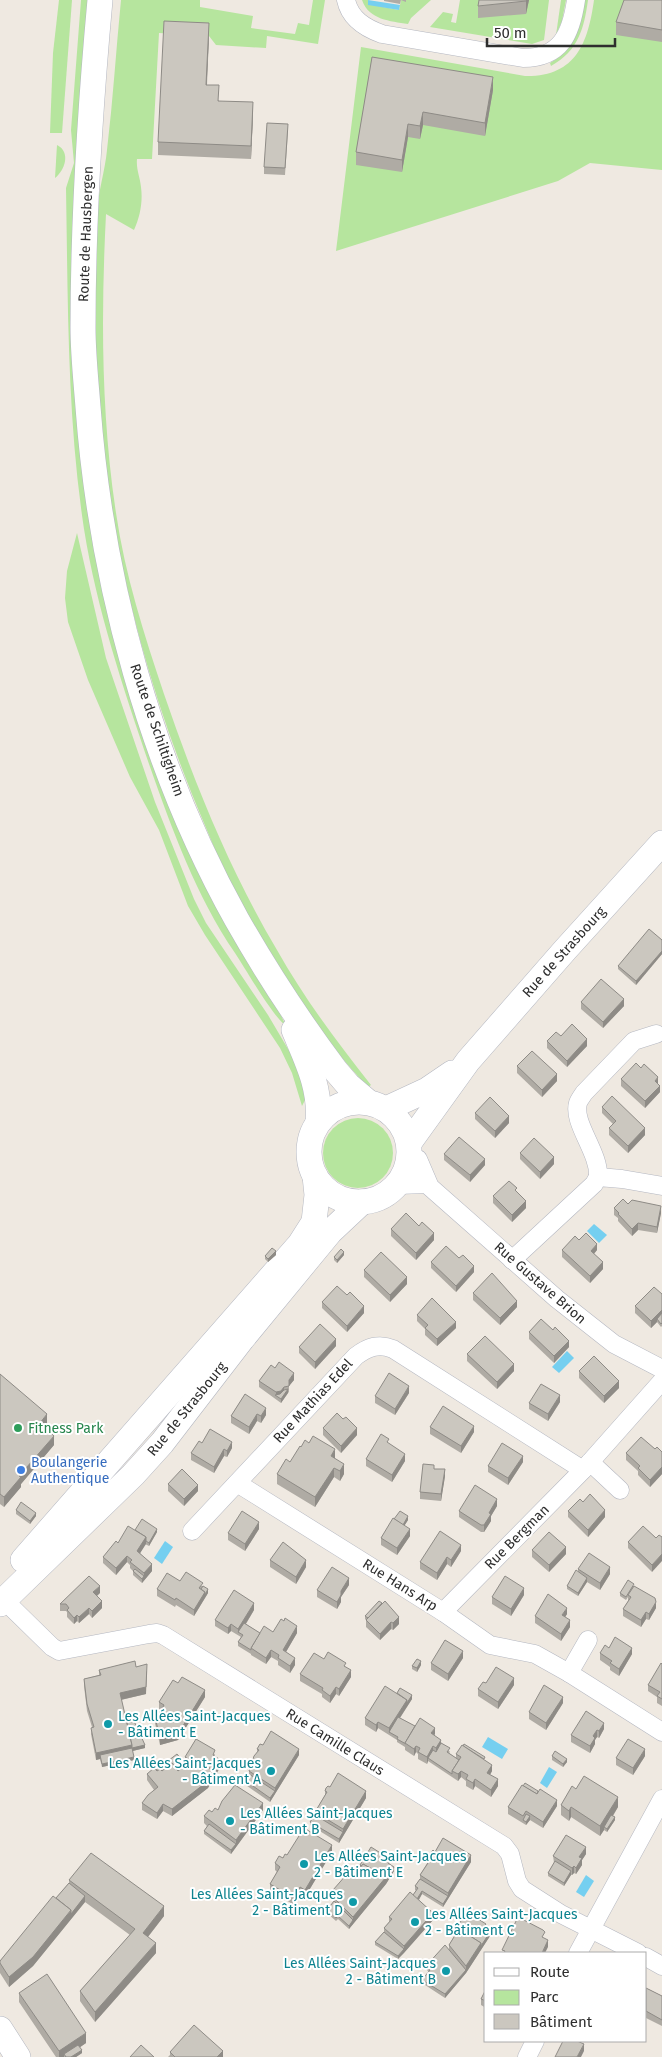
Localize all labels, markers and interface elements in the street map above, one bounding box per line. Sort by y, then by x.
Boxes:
scale bar [487,15,614,47]
text: 50 m [494,24,527,42]
street label: Route de Hausbergen [75,166,97,302]
street label: Route de Schiltigheim [126,661,188,799]
street label: Rue de Strasbourg [519,903,610,1001]
street label: Rue Gustave Brion [491,1238,589,1328]
street label: Rue Mathias Edel [270,1355,356,1447]
street label: Rue de Strasbourg [144,1358,231,1460]
place label: Fitness Park [28,1420,104,1437]
marker: Fitness Park [12,1422,24,1434]
place label: Boulangerie Authentique [31,1454,109,1487]
marker: Boulangerie Authentique [15,1464,27,1476]
street label: Rue Bergman [481,1501,553,1573]
street label: Rue Hans Arp [359,1555,441,1615]
street label: Rue Camille Claus [283,1705,388,1779]
place label: Les Allées Saint-Jacques - Bâtiment E [118,1708,271,1741]
marker: Les Allées Saint-Jacques - Bâtiment E [102,1718,114,1730]
place label: Les Allées Saint-Jacques - Bâtiment A [108,1755,261,1788]
marker: Les Allées Saint-Jacques - Bâtiment A [265,1765,277,1777]
place label: Les Allées Saint-Jacques - Bâtiment B [240,1805,393,1838]
marker: Les Allées Saint-Jacques - Bâtiment B [224,1815,236,1827]
place label: Les Allées Saint-Jacques 2 - Bâtiment E [314,1848,467,1881]
marker: Les Allées Saint-Jacques 2 - Bâtiment E [298,1858,310,1870]
place label: Les Allées Saint-Jacques 2 - Bâtiment D [190,1886,343,1919]
marker: Les Allées Saint-Jacques 2 - Bâtiment D [347,1896,359,1908]
place label: Les Allées Saint-Jacques 2 - Bâtiment C [425,1906,578,1939]
marker: Les Allées Saint-Jacques 2 - Bâtiment C [409,1916,421,1928]
legend [484,1952,647,2042]
place label: Les Allées Saint-Jacques 2 - Bâtiment B [283,1955,436,1988]
text: Route [530,1963,570,1981]
marker: Les Allées Saint-Jacques 2 - Bâtiment B [440,1965,452,1977]
text: Parc [530,1988,559,2006]
text: Bâtiment [530,2013,593,2031]

